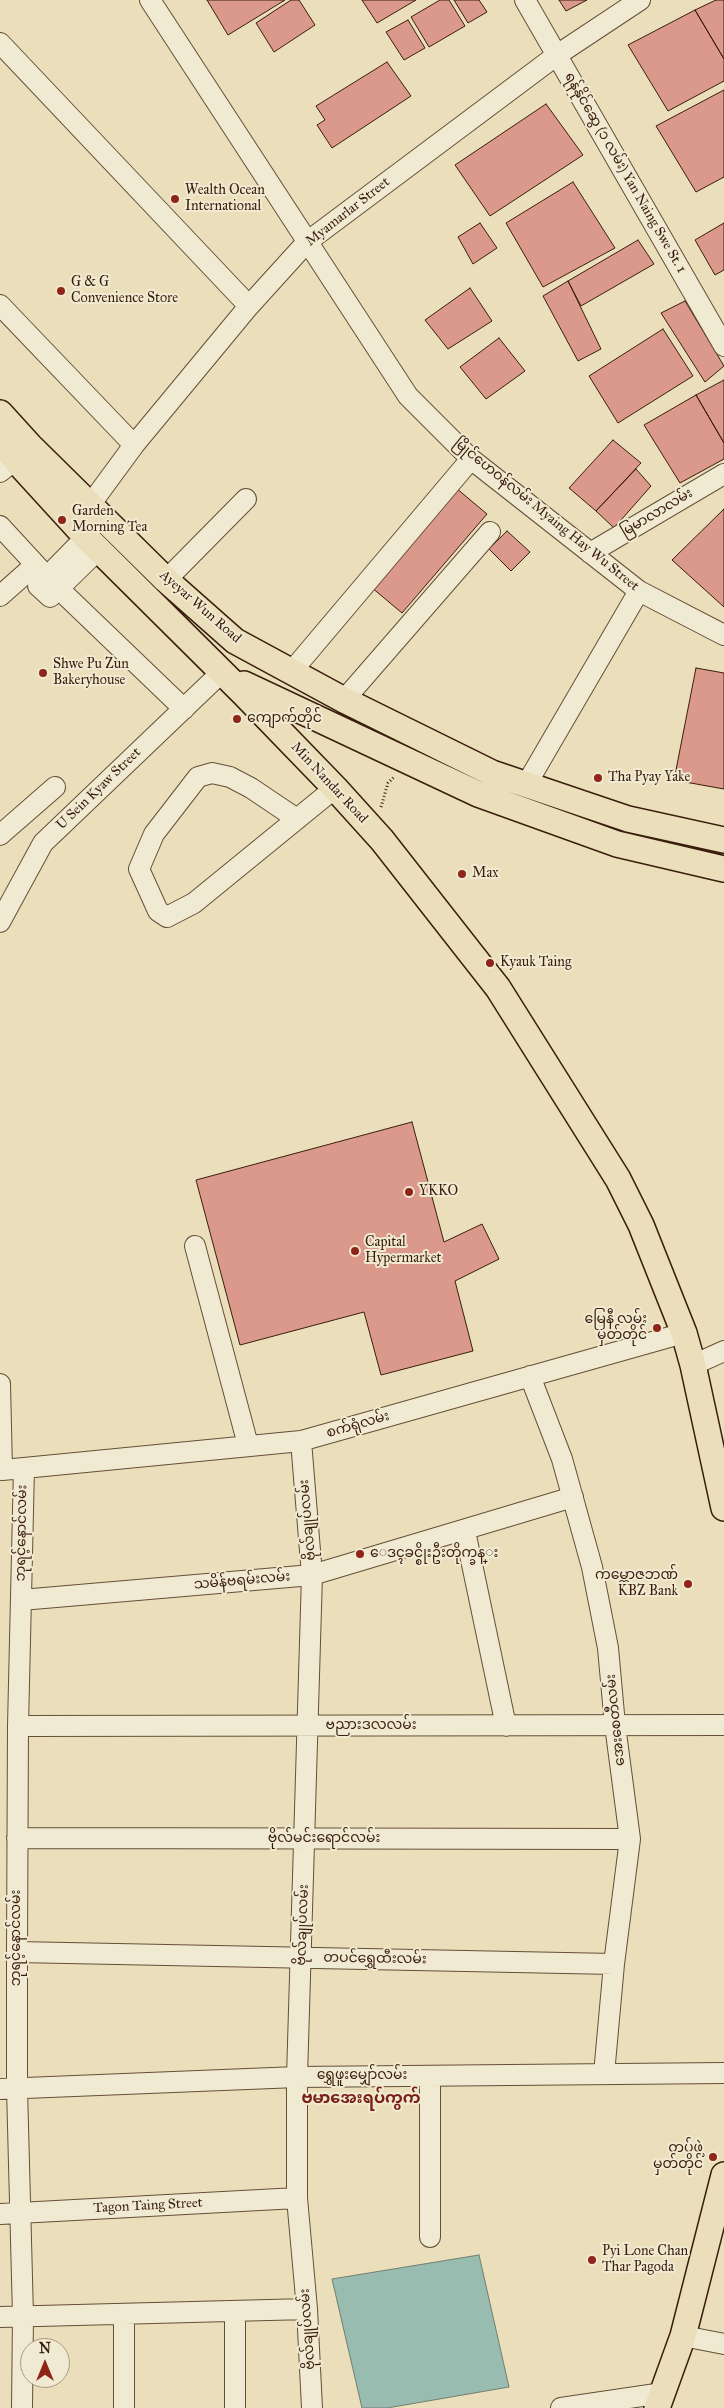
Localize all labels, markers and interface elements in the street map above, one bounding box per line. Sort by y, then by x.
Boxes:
street label: ရန်နိုင်ဆွေ (၁ လမ်း) Yan Naing Swe St. 1 [560,70,690,276]
street label: Myamarlar Street [303,174,393,250]
place label: Wealth Ocean International [185,183,265,216]
marker: Wealth Ocean International [169,193,181,205]
place label: G & G Convenience Store [71,275,178,308]
marker: G & G Convenience Store [55,285,67,297]
street label: မြိုင်ဟေဝန်လမ်း Myaing Hay Wu Street [450,435,642,595]
street label: မြမာလာလမ်း [618,485,696,541]
place label: Garden Morning Tea [72,504,147,536]
marker: Garden Morning Tea [56,514,68,526]
street label: Ayeyar Wun Road [156,567,244,647]
place label: Shwe Pu Zun Bakeryhouse [53,657,129,690]
marker: Shwe Pu Zun Bakeryhouse [37,667,49,679]
place label: ကျောက်တိုင် [247,711,322,727]
marker: ကျောက်တိုင် [231,713,243,725]
street label: Min Nandar Road [287,739,371,827]
street label: U Sein Kyaw Street [53,744,145,834]
place label: Tha Pyay Yake [608,770,690,786]
marker: Tha Pyay Yake [592,772,604,784]
place label: Max [472,866,499,882]
marker: Max [456,868,468,880]
place label: Kyauk Taing [500,955,571,971]
marker: Kyauk Taing [484,957,496,969]
place label: YKKO [419,1184,458,1200]
marker: YKKO [403,1186,415,1198]
place label: Capital Hypermarket [365,1235,441,1268]
marker: Capital Hypermarket [349,1245,361,1257]
place label: မြေနီ လမ်း မှတ်တိုင် [585,1312,647,1344]
marker: မြေနီ လမ်း မှတ်တိုင် [651,1322,663,1334]
street label: စက်ရုံလမ်း [325,1408,391,1442]
street label: ဗိုလ်ချုပ်လမ်း [296,1479,320,1561]
street label: ဘုရင့်နောင်လမ်း [13,1485,31,1581]
place label: ေဒၚခင္စိုးဦးတိုက္ခန္း [370,1546,498,1562]
marker: ေဒၚခင္စိုးဦးတိုက္ခန္း [354,1548,366,1560]
street label: သမိန်ဗရမ်းလမ်း [193,1568,291,1594]
place label: ကမ္ဘောဇဘဏ် KBZ Bank [595,1568,678,1600]
marker: ကမ္ဘောဇဘဏ် KBZ Bank [682,1578,694,1590]
street label: အေးစေတီလမ်း [603,1673,629,1767]
street label: ဗညားဒလလမ်း [326,1718,416,1734]
street label: ဗိုလ်မင်းရောင်လမ်း [268,1831,380,1847]
street label: ဗိုလ်ချုပ်လမ်း [293,1884,313,1966]
street label: ဘုရင့်နောင်လမ်း [9,1890,25,1986]
street label: တပင်ရွှေထီးလမ်း [323,1950,427,1968]
street label: ရွှေဖူးမျှော်လမ်း [317,2068,407,2084]
district label: ဗမာအေးရပ်ကွက် [301,2089,421,2109]
place label: တပ်ဖွဲ့ မှတ်တိုင် [653,2141,703,2174]
marker: တပ်ဖွဲ့ မှတ်တိုင် [707,2151,719,2163]
street label: Tagon Taing Street [93,2195,203,2217]
place label: Pyi Lone Chan Thar Pagoda [602,2244,688,2276]
marker: Pyi Lone Chan Thar Pagoda [586,2254,598,2266]
street label: ဗိုလ်ချုပ်လမ်း [297,2288,319,2370]
north arrow [20,2338,70,2388]
text: N [39,2340,51,2357]

